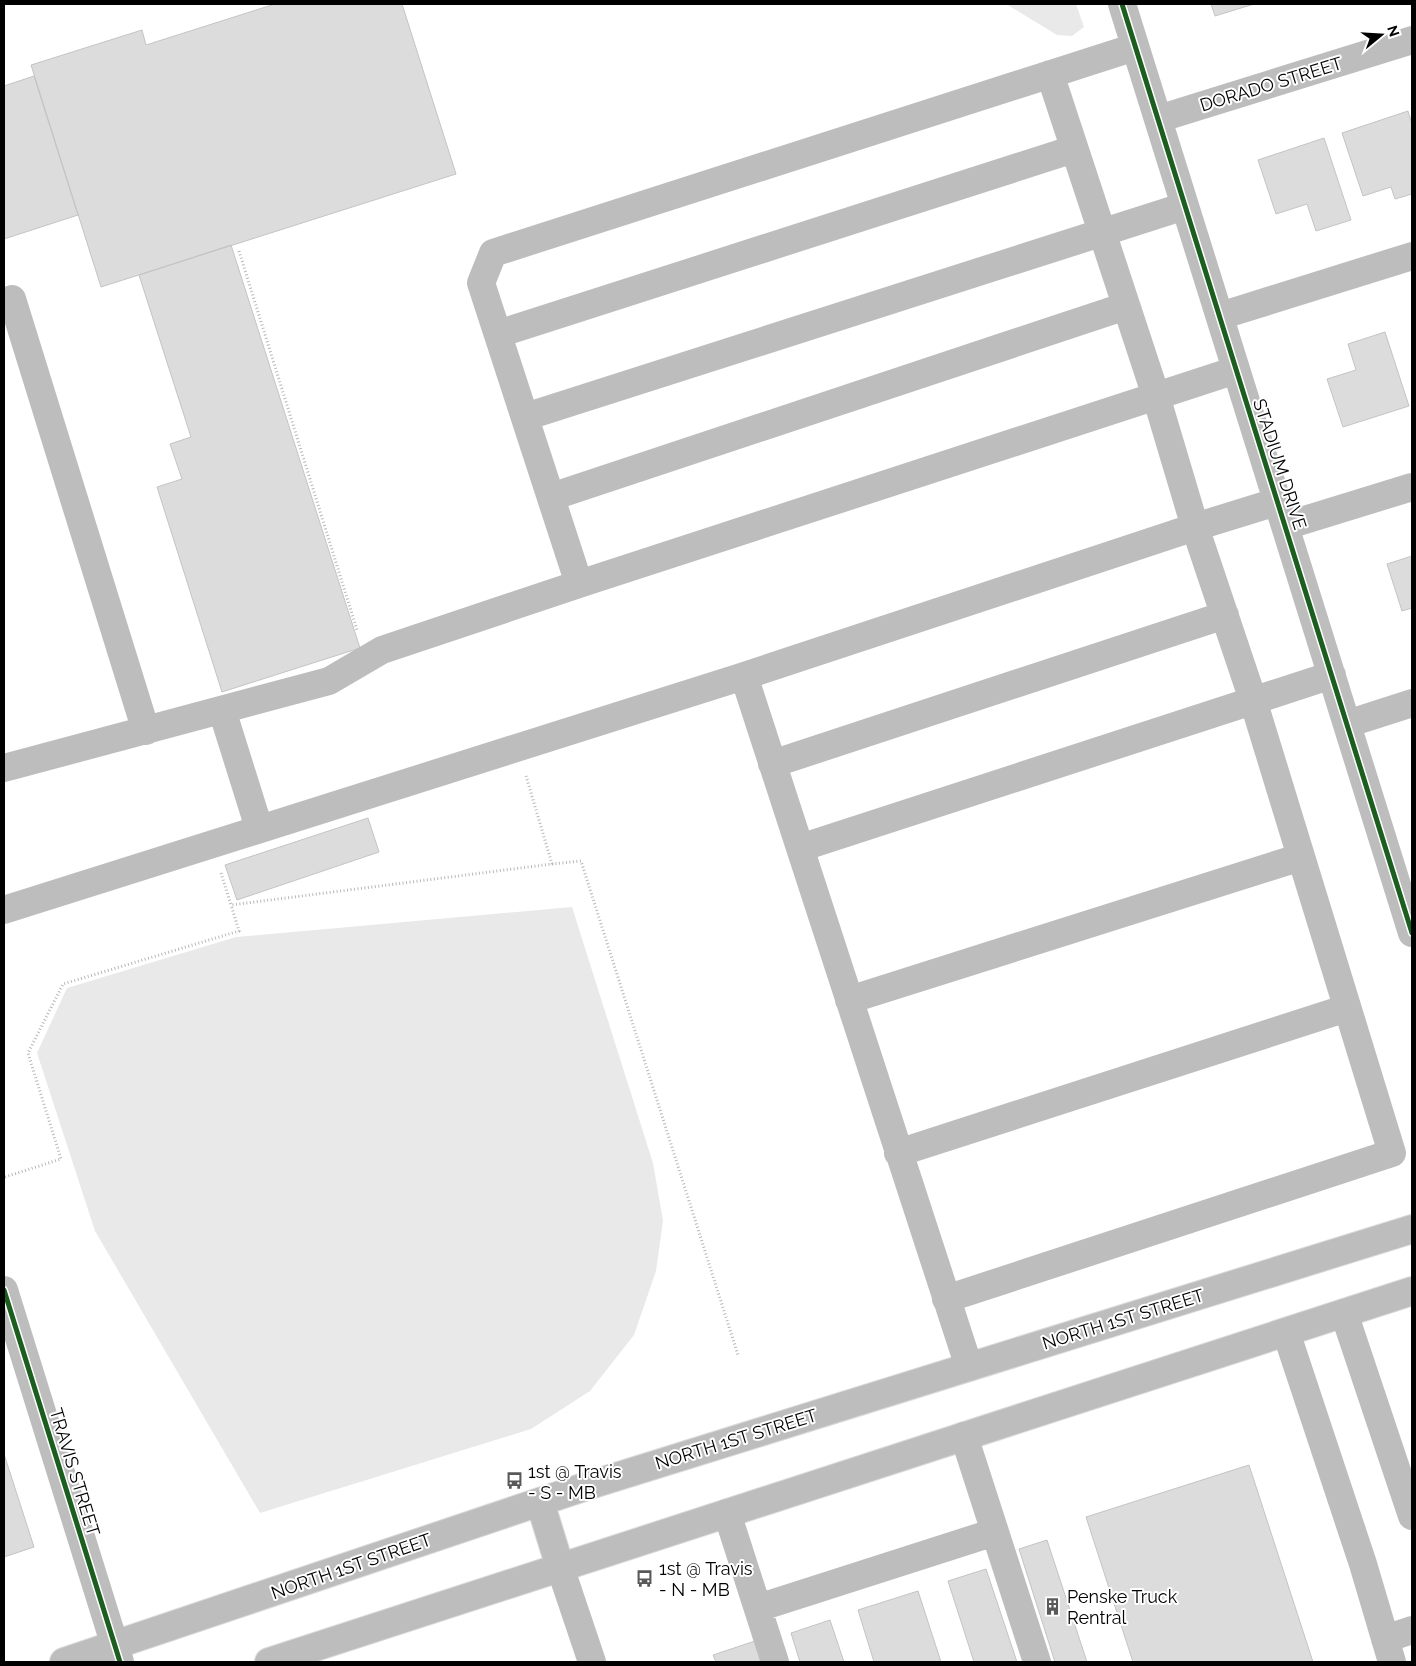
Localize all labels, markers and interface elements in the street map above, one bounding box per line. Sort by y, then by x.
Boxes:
north arrow [1356,10,1406,60]
text: N [1384,23,1403,39]
street label: DORADO STREET [1197,52,1345,116]
street label: STADIUM DRIVE [1249,396,1311,532]
street label: NORTH 1ST STREET [1040,1284,1206,1354]
street label: NORTH 1ST STREET [653,1404,819,1474]
street label: TRAVIS STREET [46,1406,104,1538]
place label: 1st @ Travis - S - MB [528,1461,622,1503]
bus stop icon: 1st @ Travis - S - MB [504,1471,524,1491]
street label: NORTH 1ST STREET [268,1529,434,1603]
place label: 1st @ Travis - N - MB [659,1558,753,1600]
bus stop icon: 1st @ Travis - N - MB [635,1568,655,1588]
place label: Penske Truck Rentral [1067,1586,1178,1628]
building icon: Penske Truck Rentral [1043,1596,1063,1616]

